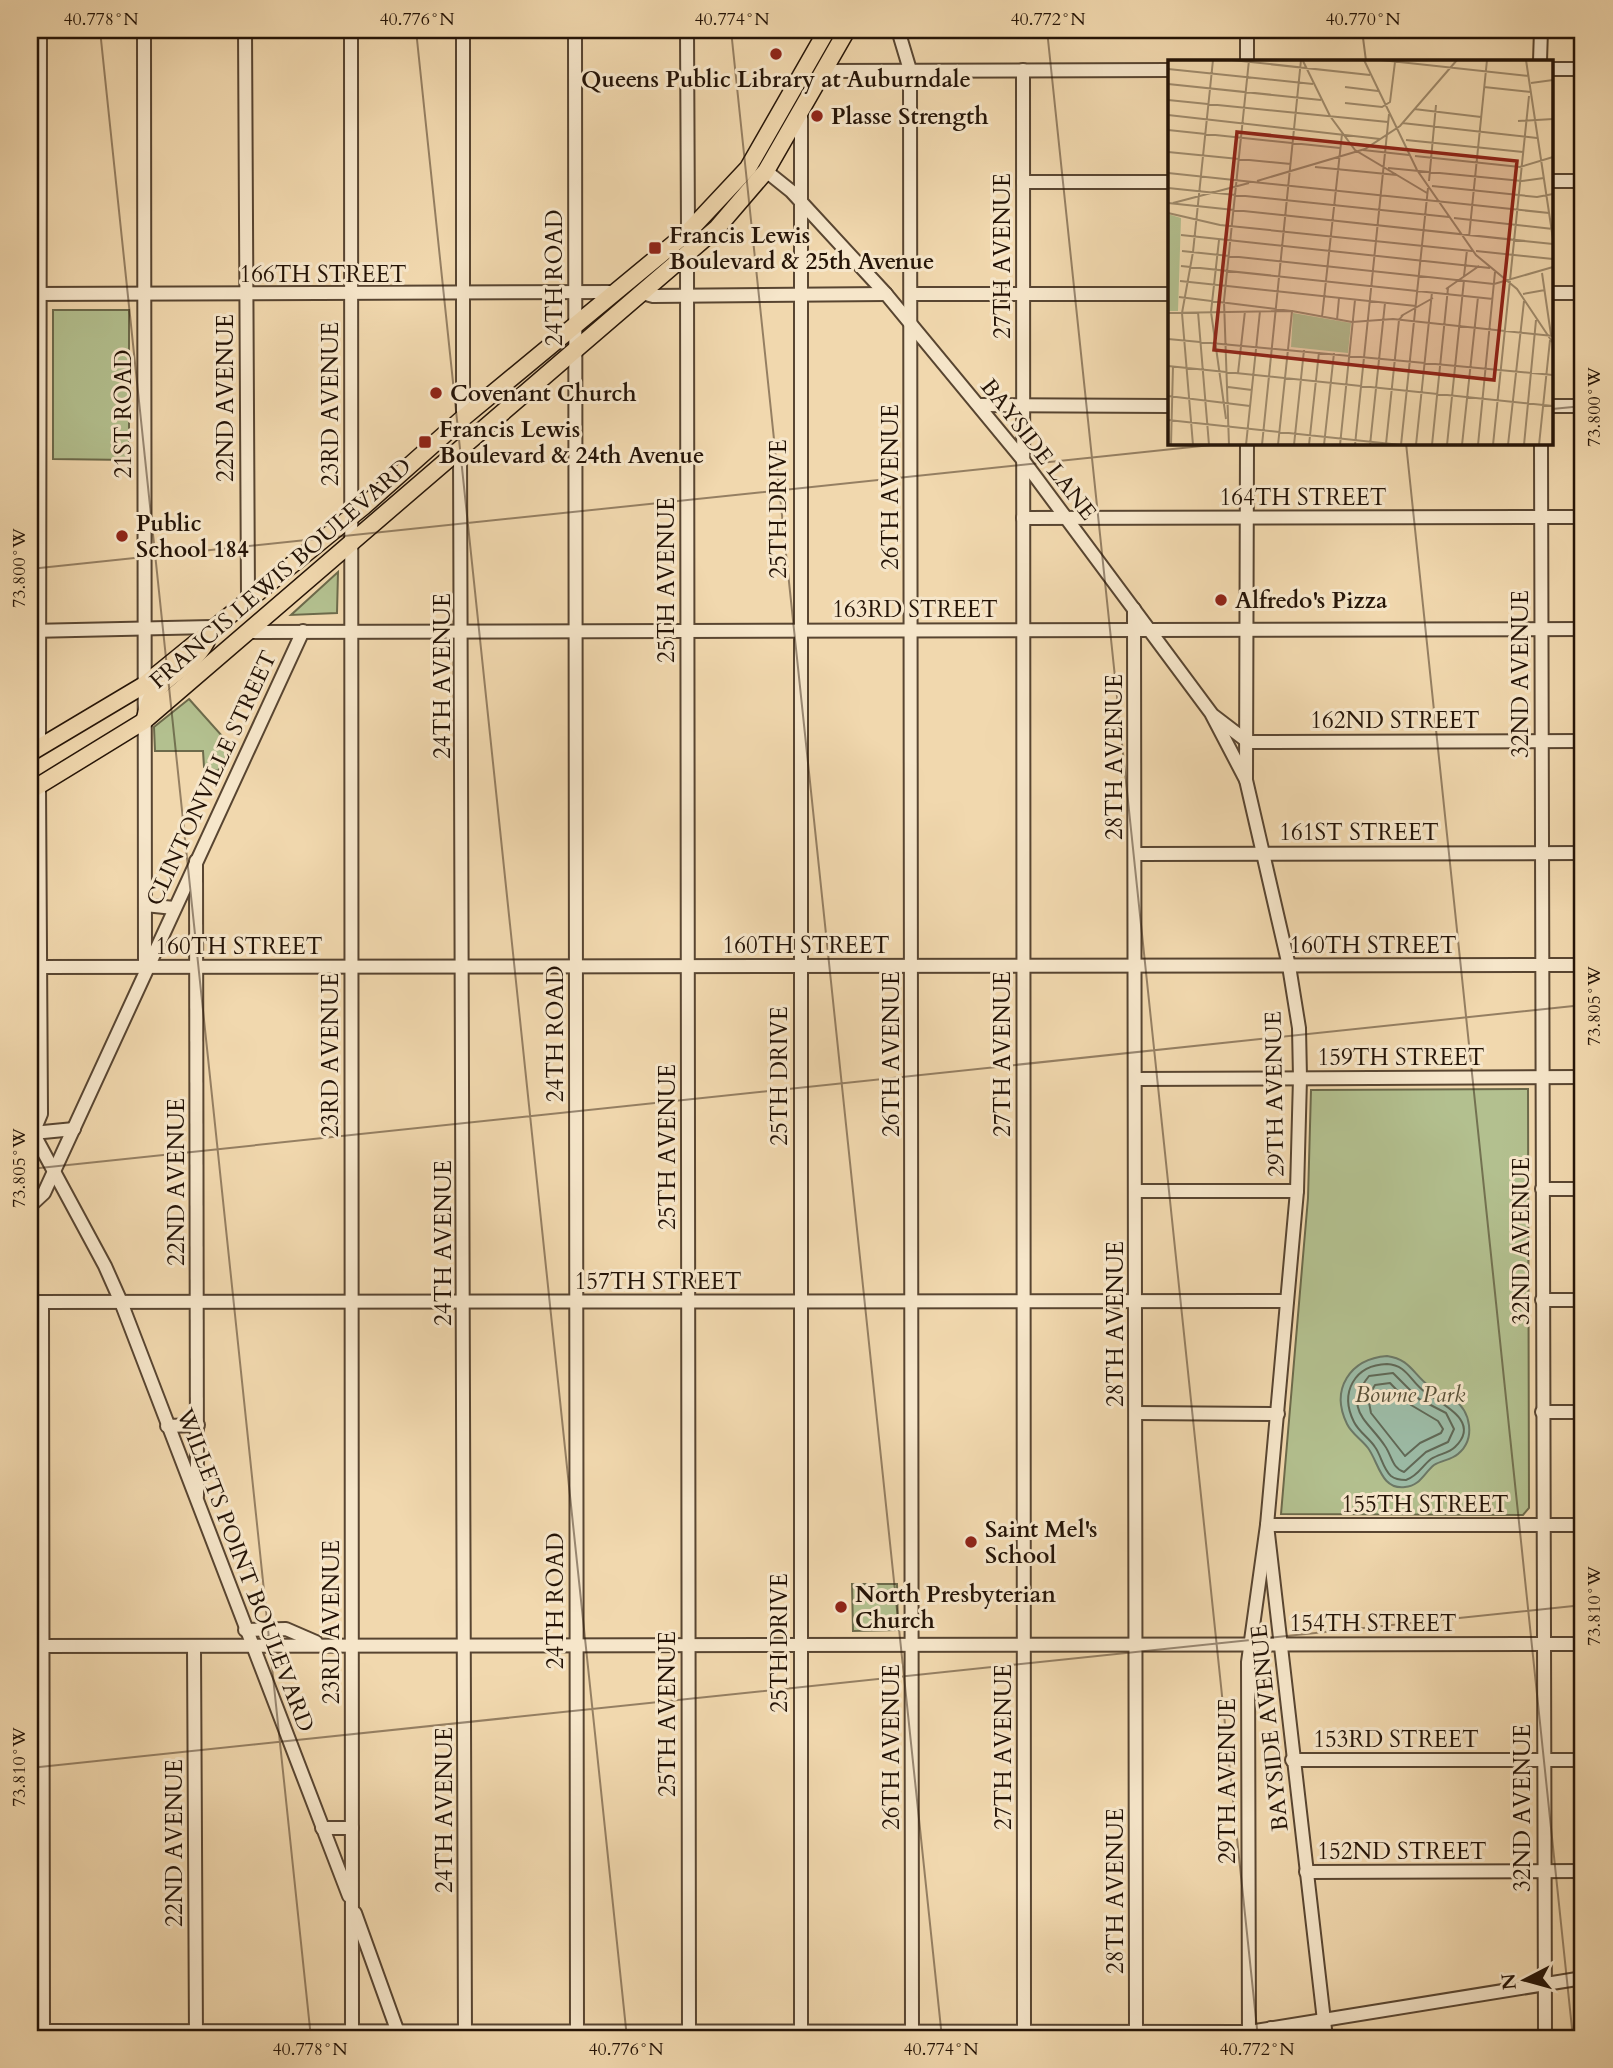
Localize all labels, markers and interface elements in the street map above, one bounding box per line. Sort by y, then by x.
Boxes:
text: 40.778°N [63,7,139,32]
text: 40.776°N [379,7,455,32]
text: 40.774°N [694,7,770,32]
text: 40.772°N [1010,7,1086,32]
text: 40.770°N [1325,7,1401,32]
marker: Queens Public Library at Auburndale [768,46,784,62]
inset map [1168,60,1554,444]
place label: Queens Public Library at Auburndale [581,64,971,95]
place label: Plasse Strength [831,101,988,132]
marker: Plasse Strength [809,108,825,124]
street label: 27TH AVENUE [987,173,1018,339]
street label: 24TH ROAD [539,210,570,346]
place label: Francis Lewis Boulevard & 25th Avenue [669,220,934,277]
marker: Francis Lewis Boulevard & 25th Avenue [647,240,663,256]
street label: 166TH STREET [239,259,407,290]
street label: 22ND AVENUE [210,314,241,482]
street label: 23RD AVENUE [315,322,346,486]
street label: 21ST ROAD [108,350,139,479]
text: 73.800°W [1582,367,1607,447]
street label: BAYSIDE LANE [974,372,1104,526]
place label: Covenant Church [450,378,637,409]
marker: Covenant Church [428,385,444,401]
street label: 26TH AVENUE [875,404,906,570]
place label: Francis Lewis Boulevard & 24th Avenue [439,414,704,471]
marker: Francis Lewis Boulevard & 24th Avenue [417,434,433,450]
street label: 25TH DRIVE [763,439,794,579]
street label: FRANCIS LEWIS BOULEVARD [143,451,418,696]
street label: 164TH STREET [1219,482,1387,513]
street label: 25TH AVENUE [651,497,682,663]
place label: Public School 184 [136,508,249,565]
text: 73.800°W [7,528,32,608]
marker: Public School 184 [114,528,130,544]
place label: Alfredo's Pizza [1235,585,1388,616]
street label: 32ND AVENUE [1505,590,1536,758]
marker: Alfredo's Pizza [1213,592,1229,608]
street label: 24TH AVENUE [427,593,458,759]
street label: 163RD STREET [832,594,998,625]
street label: CLINTONVILLE STREET [139,646,284,911]
street label: 28TH AVENUE [1099,674,1130,840]
street label: 162ND STREET [1310,705,1480,736]
street label: 161ST STREET [1279,817,1439,848]
street label: 160TH STREET [722,930,890,961]
street label: 160TH STREET [1289,930,1457,961]
street label: 160TH STREET [155,931,323,962]
street label: 24TH ROAD [540,966,571,1102]
text: 73.805°W [1582,966,1607,1046]
street label: 26TH AVENUE [876,971,907,1137]
street label: 27TH AVENUE [987,971,1018,1137]
street label: 23RD AVENUE [315,973,346,1137]
street label: 25TH DRIVE [764,1006,795,1146]
street label: 29TH AVENUE [1258,1011,1291,1177]
street label: 159TH STREET [1317,1042,1485,1073]
street label: 25TH AVENUE [652,1064,683,1230]
street label: 22ND AVENUE [161,1098,192,1266]
text: 73.805°W [7,1128,32,1208]
street label: 32ND AVENUE [1506,1157,1537,1325]
street label: 24TH AVENUE [428,1160,459,1326]
street label: 28TH AVENUE [1100,1241,1131,1407]
street label: 157TH STREET [574,1266,742,1297]
park label: Bowne Park [1355,1379,1466,1410]
street label: WILLETS POINT BOULEVARD [169,1403,322,1736]
street label: 155TH STREET [1341,1489,1509,1520]
place label: Saint Mel's School [985,1514,1098,1571]
street label: 24TH ROAD [540,1533,571,1669]
marker: Saint Mel's School [963,1534,979,1550]
street label: 23RD AVENUE [316,1540,347,1704]
text: 73.810°W [1582,1566,1607,1646]
street label: 25TH DRIVE [764,1573,795,1713]
place label: North Presbyterian Church [855,1579,1056,1636]
marker: North Presbyterian Church [833,1599,849,1615]
street label: 154TH STREET [1289,1608,1457,1639]
street label: BAYSIDE AVENUE [1243,1623,1296,1833]
street label: 25TH AVENUE [652,1631,683,1797]
street label: 26TH AVENUE [876,1664,907,1830]
street label: 27TH AVENUE [988,1664,1019,1830]
street label: 29TH AVENUE [1212,1698,1243,1864]
street label: 153RD STREET [1313,1724,1479,1755]
street label: 32ND AVENUE [1507,1724,1538,1892]
text: 73.810°W [7,1727,32,1807]
street label: 24TH AVENUE [429,1727,460,1893]
street label: 22ND AVENUE [159,1759,190,1927]
street label: 28TH AVENUE [1100,1808,1131,1974]
street label: 152ND STREET [1317,1836,1487,1867]
north arrow [1490,1946,1560,2016]
text: N [1495,1972,1523,1991]
text: 40.778°N [272,2037,348,2062]
text: 40.776°N [588,2037,664,2062]
text: 40.774°N [903,2037,979,2062]
text: 40.772°N [1219,2037,1295,2062]

